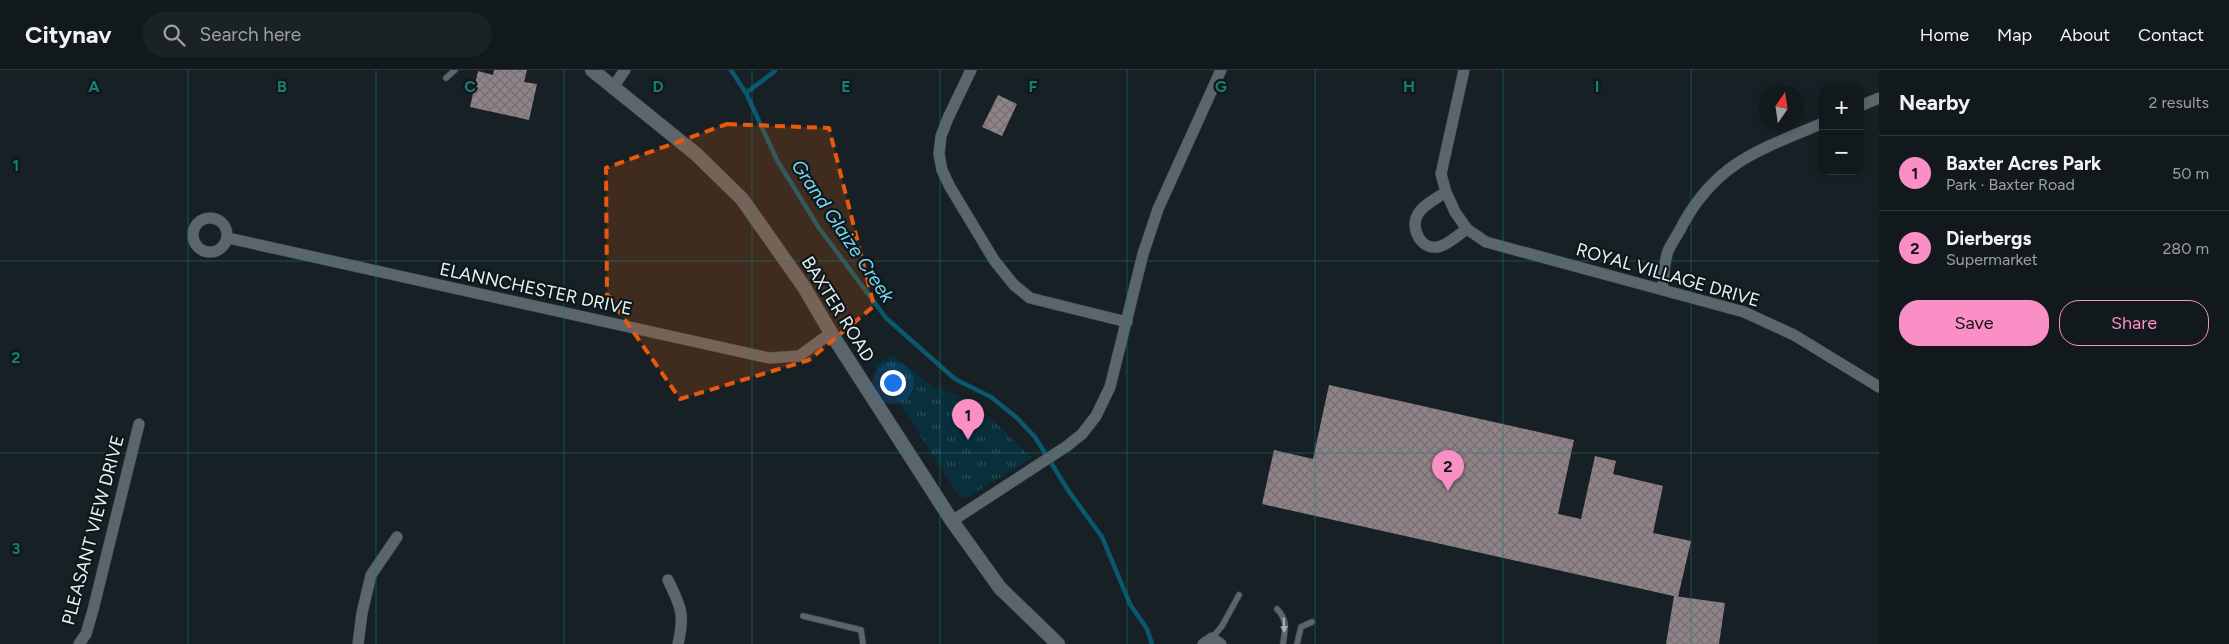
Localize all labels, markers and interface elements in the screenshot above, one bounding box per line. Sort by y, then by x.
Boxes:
search box [142,12,492,57]
text: Citynav [25,20,112,49]
icon: search [160,21,188,49]
text: Search here [200,23,301,46]
text: Home [1920,24,1969,46]
text: Map [1997,24,2032,46]
text: About [2060,24,2110,46]
text: Contact [2138,24,2204,46]
text: A [88,77,100,96]
text: B [277,77,287,96]
text: C [464,77,476,96]
text: D [652,77,664,96]
text: E [841,77,851,96]
text: F [1029,77,1038,96]
text: G [1215,77,1227,96]
text: H [1403,77,1415,96]
text: I [1595,77,1599,96]
north arrow [1759,85,1804,130]
map controls [1819,85,1864,175]
button: + [1819,85,1864,130]
text: Nearby [1899,90,1970,115]
text: 2 results [2149,93,2209,112]
button: − [1819,130,1864,175]
text: Baxter Acres Park [1946,152,2101,175]
water label: Grand Glaize Creek [787,155,900,307]
text: 1 [13,156,19,175]
text: 1 [1912,164,1918,183]
text: 50 m [2172,164,2209,183]
text: Park · Baxter Road [1946,175,2075,194]
text: Dierbergs [1946,227,2031,250]
street label: ROYAL VILLAGE DRIVE [1574,238,1762,312]
text: 2 [1910,239,1920,258]
text: 280 m [2162,239,2209,258]
text: Supermarket [1946,250,2038,269]
street label: BAXTER ROAD [797,252,879,366]
street label: ELANNCHESTER DRIVE [438,258,634,320]
button: Save [1899,300,2049,346]
button: Share [2059,300,2209,346]
text: 2 [11,348,21,367]
your location [880,370,906,396]
pin: 1 [952,399,984,440]
street label: PLEASANT VIEW DRIVE [57,433,129,627]
pin: 2 [1432,450,1464,491]
text: 3 [12,539,21,558]
one-way arrow [1280,618,1288,634]

